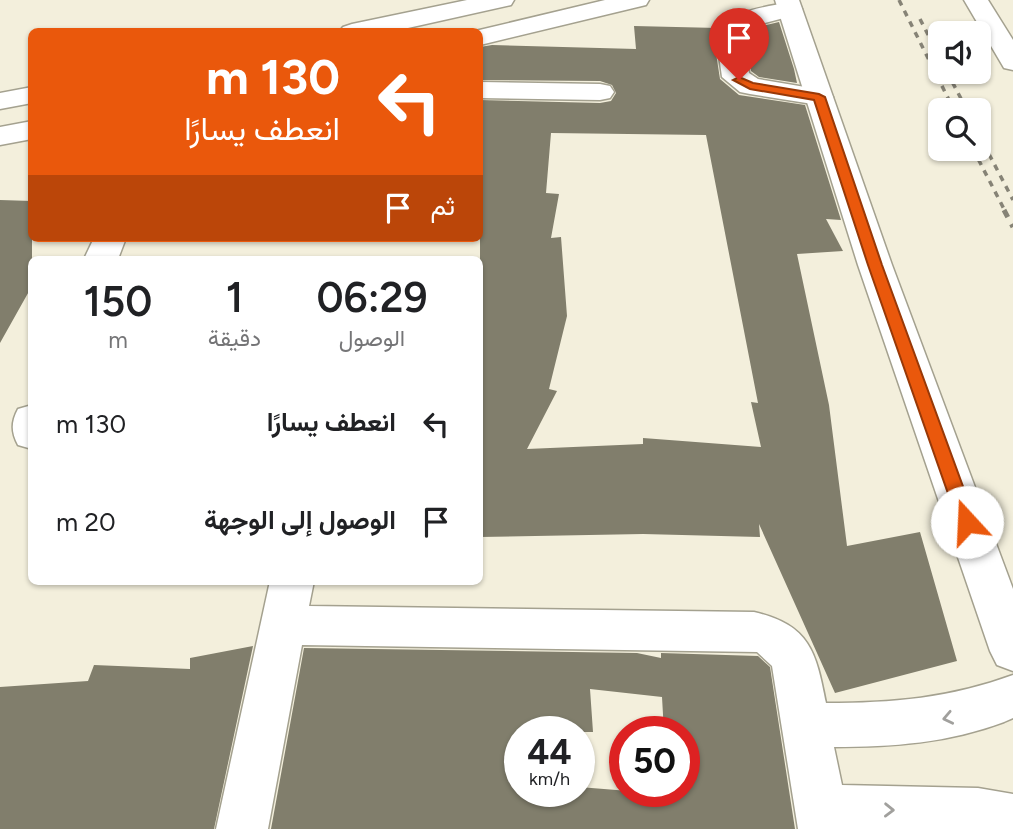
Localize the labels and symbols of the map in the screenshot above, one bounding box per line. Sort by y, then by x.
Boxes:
pin [709,8,769,80]
position arrow [930,485,1004,559]
one-way arrow [943,709,955,724]
speed limit sign: 50 [609,716,700,807]
one-way arrow [884,802,895,817]

